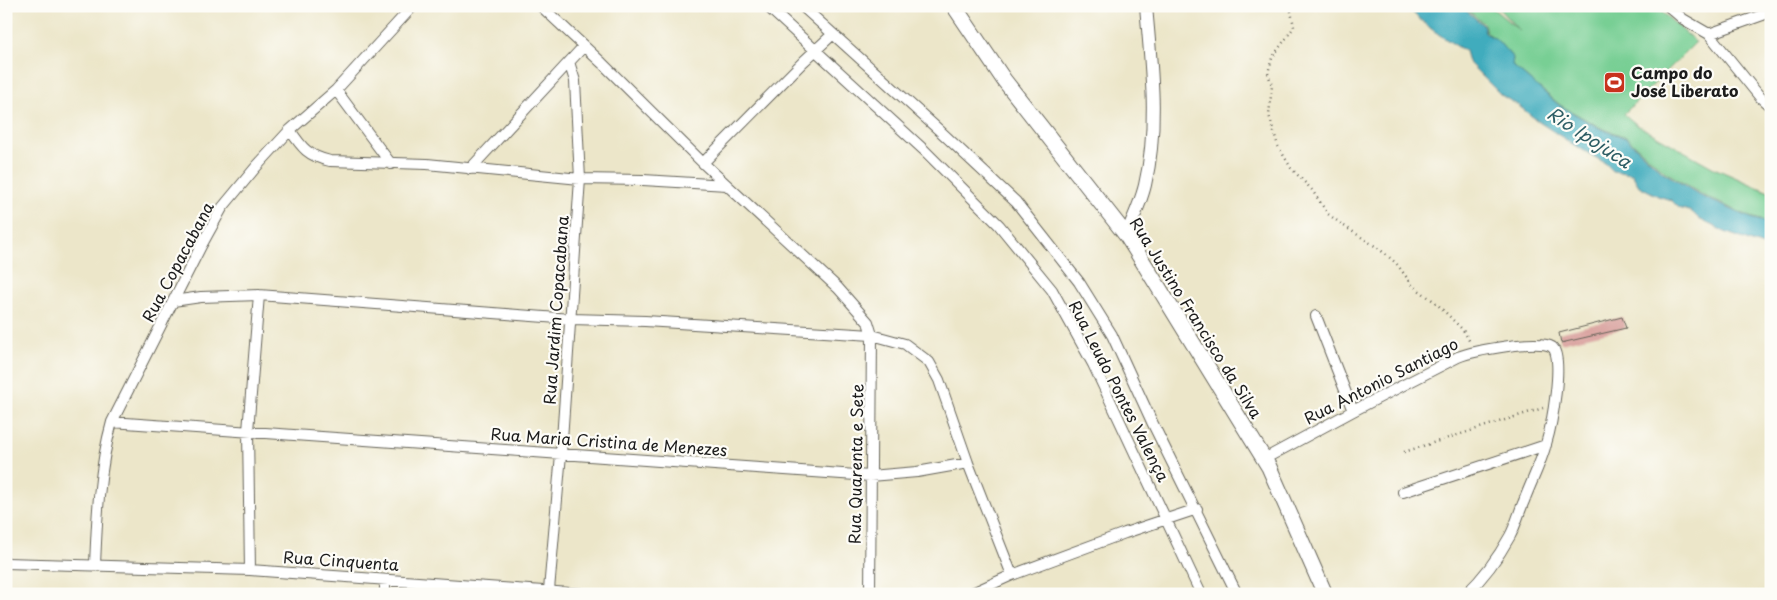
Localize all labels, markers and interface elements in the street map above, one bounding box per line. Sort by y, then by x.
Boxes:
place label: Campo do José Liberato [1631,60,1739,102]
sports icon: Campo do José Liberato [1603,70,1627,94]
water label: Rio Ipojuca [1542,99,1638,174]
street label: Rua Copacabana [135,197,219,326]
street label: Rua Justino Francisco da Silva [1125,212,1269,423]
street label: Rua Jardim Copacabana [536,215,574,405]
street label: Rua Leudo Pontes Valença [1064,296,1176,485]
street label: Rua Antonio Santiago [1299,331,1462,429]
street label: Rua Quarenta e Sete [842,383,868,544]
street label: Rua Maria Cristina de Menezes [490,421,728,461]
street label: Rua Cinquenta [282,544,400,576]

